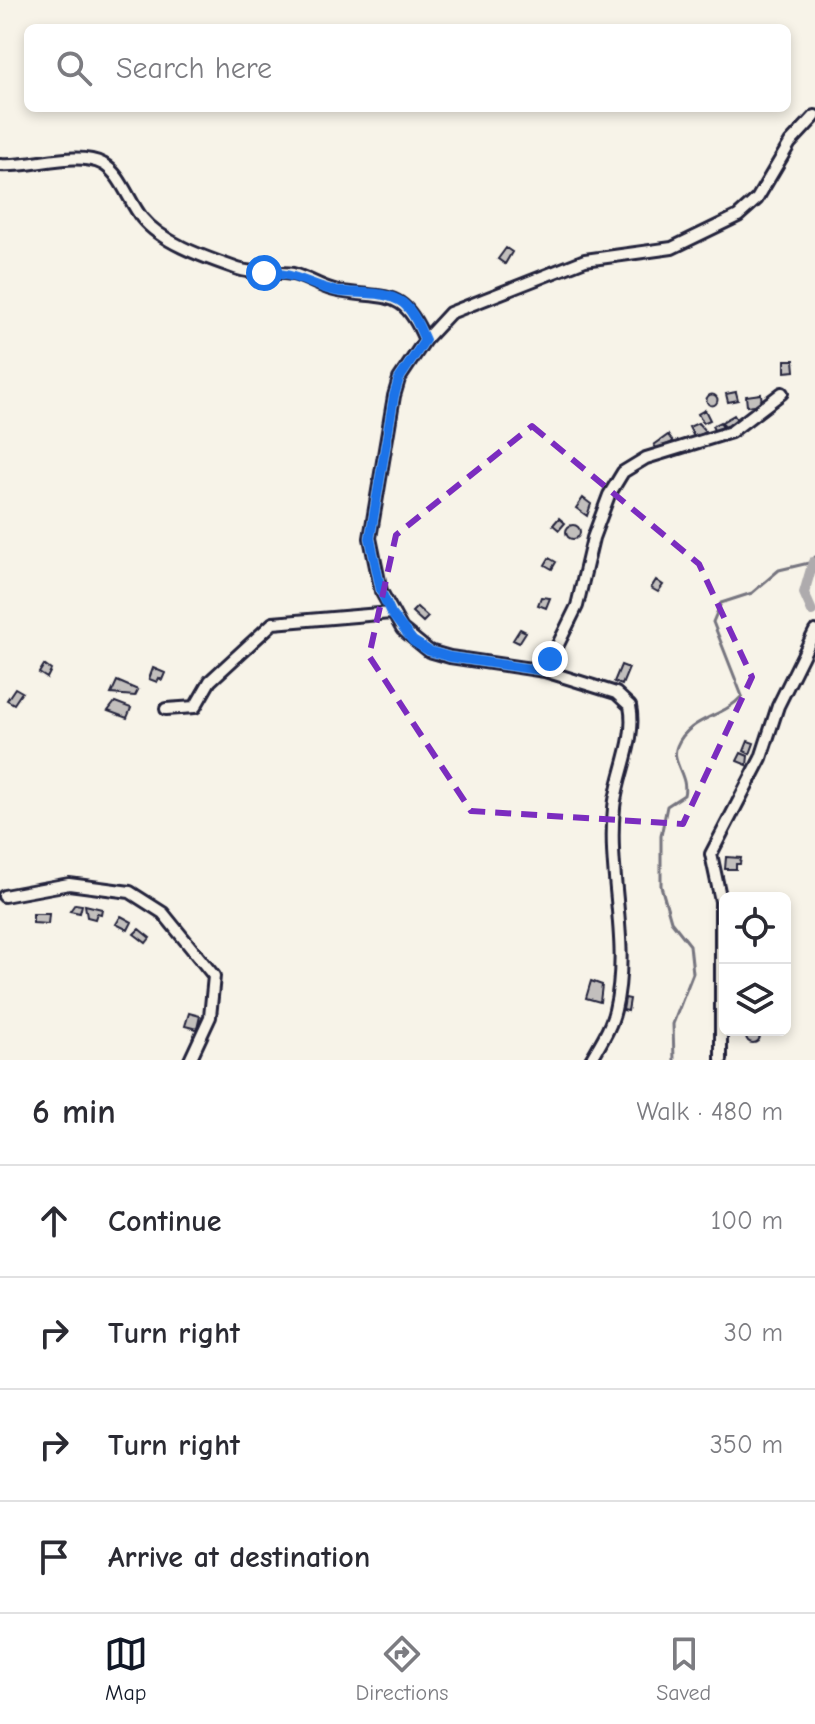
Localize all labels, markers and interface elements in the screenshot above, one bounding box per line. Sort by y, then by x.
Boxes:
search box [24,24,791,112]
icon: search [52,46,96,90]
text: Search here [116,51,272,86]
route start [246,255,282,291]
route end [532,641,568,677]
map controls [719,892,791,1036]
button: locate [719,892,791,964]
button: layers [719,964,791,1036]
text: 6 min [32,1092,116,1132]
text: Walk · 480 m [637,1097,783,1127]
icon: ahead [32,1199,76,1243]
text: Continue [108,1204,222,1239]
text: 100 m [711,1206,783,1236]
icon: right [32,1311,76,1355]
text: Turn right [108,1316,240,1351]
text: 30 m [724,1318,783,1348]
icon: right [32,1423,76,1467]
text: Turn right [108,1428,240,1463]
text: 350 m [710,1430,783,1460]
icon: arrive [32,1535,76,1579]
text: Arrive at destination [108,1540,370,1575]
tab: Map [104,1632,148,1706]
tab: Directions [356,1632,449,1706]
tab: Saved [656,1632,711,1706]

